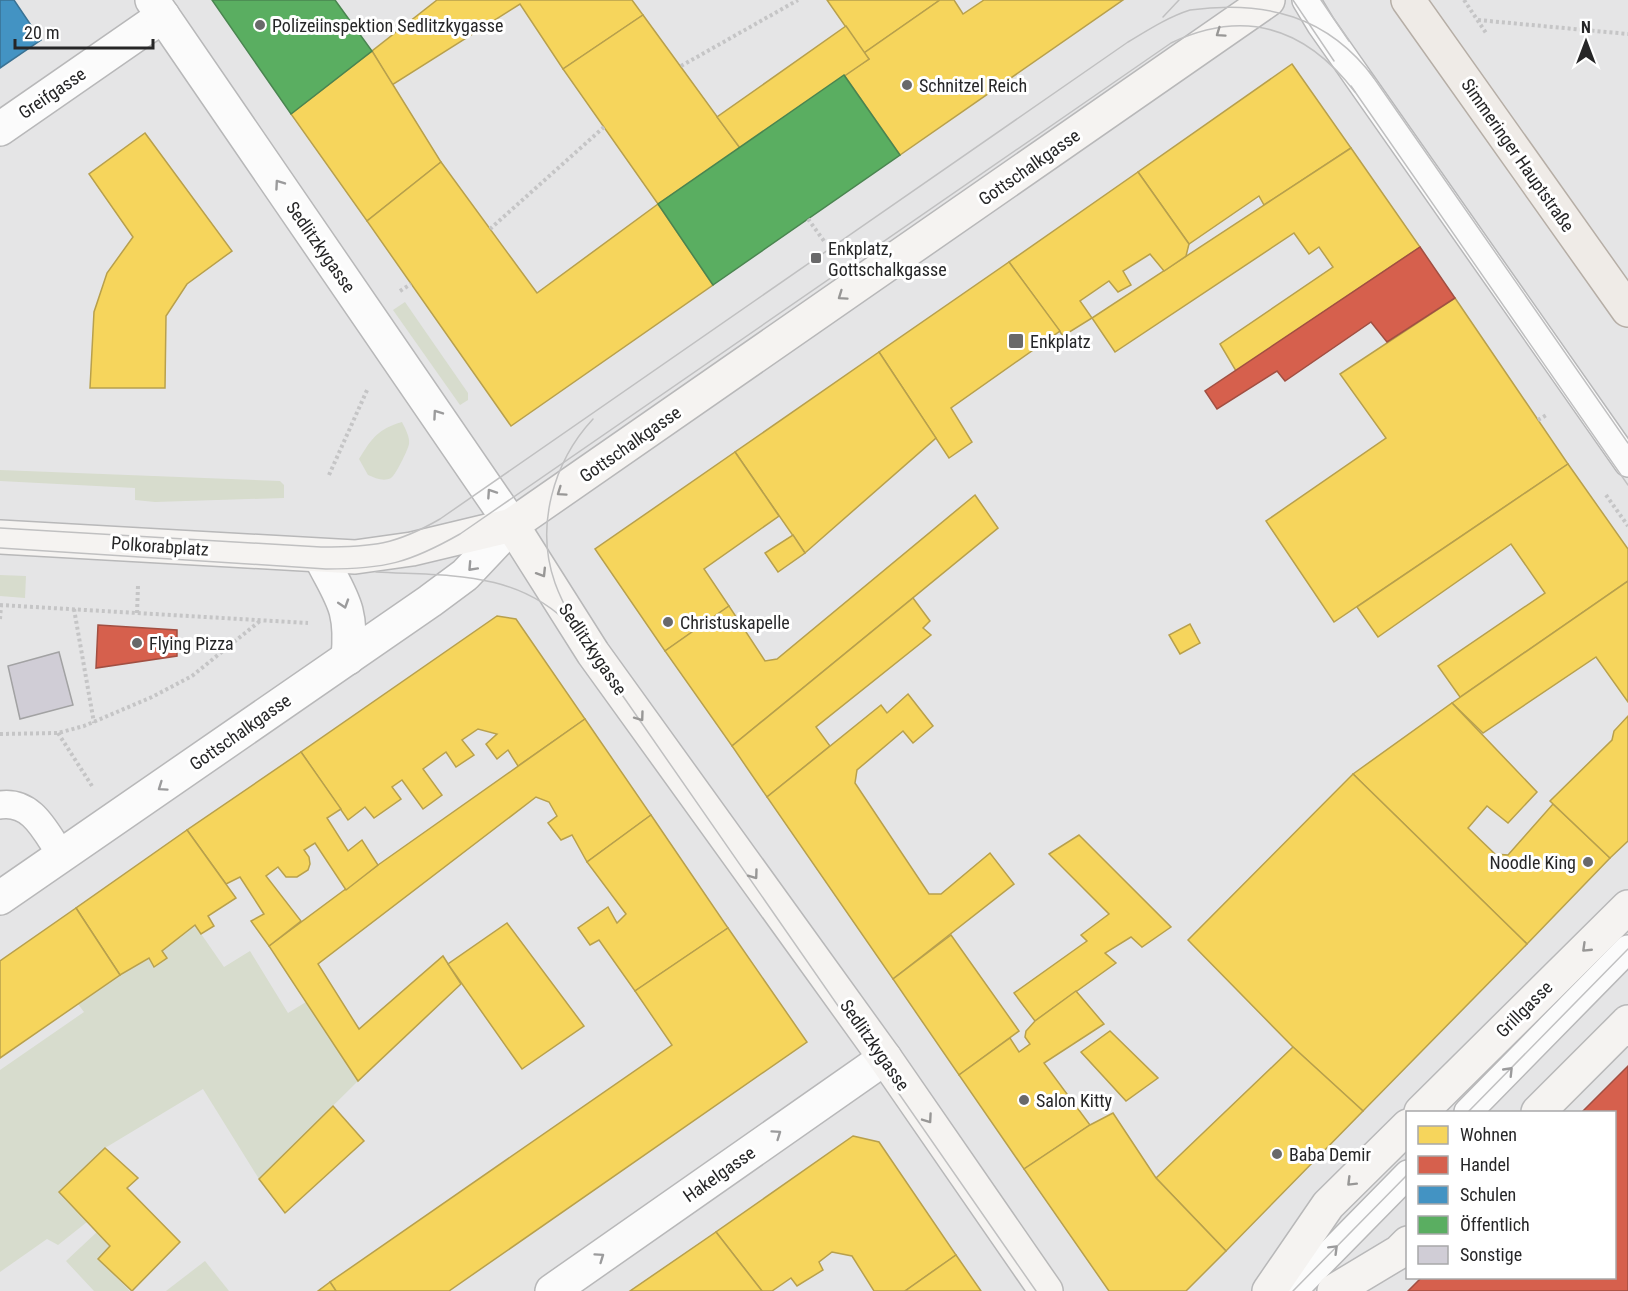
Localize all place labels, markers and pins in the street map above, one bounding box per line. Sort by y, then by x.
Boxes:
place label: Polizeiinspektion Sedlitzkygasse [272,15,503,36]
marker: Polizeiinspektion Sedlitzkygasse [253,18,267,32]
place label: Schnitzel Reich [919,75,1027,96]
marker: Schnitzel Reich [900,78,914,92]
place label: Enkplatz, Gottschalkgasse [828,238,947,280]
marker: Enkplatz, Gottschalkgasse [809,251,823,265]
place label: Enkplatz [1030,331,1091,352]
marker: Enkplatz [1007,332,1025,350]
place label: Christuskapelle [680,612,790,633]
marker: Christuskapelle [661,615,675,629]
place label: Flying Pizza [149,633,234,654]
marker: Flying Pizza [130,636,144,650]
place label: Noodle King [1490,852,1576,873]
marker: Noodle King [1581,855,1595,869]
place label: Salon Kitty [1036,1090,1113,1111]
marker: Salon Kitty [1017,1093,1031,1107]
place label: Baba Demir [1289,1144,1371,1165]
marker: Baba Demir [1270,1147,1284,1161]

